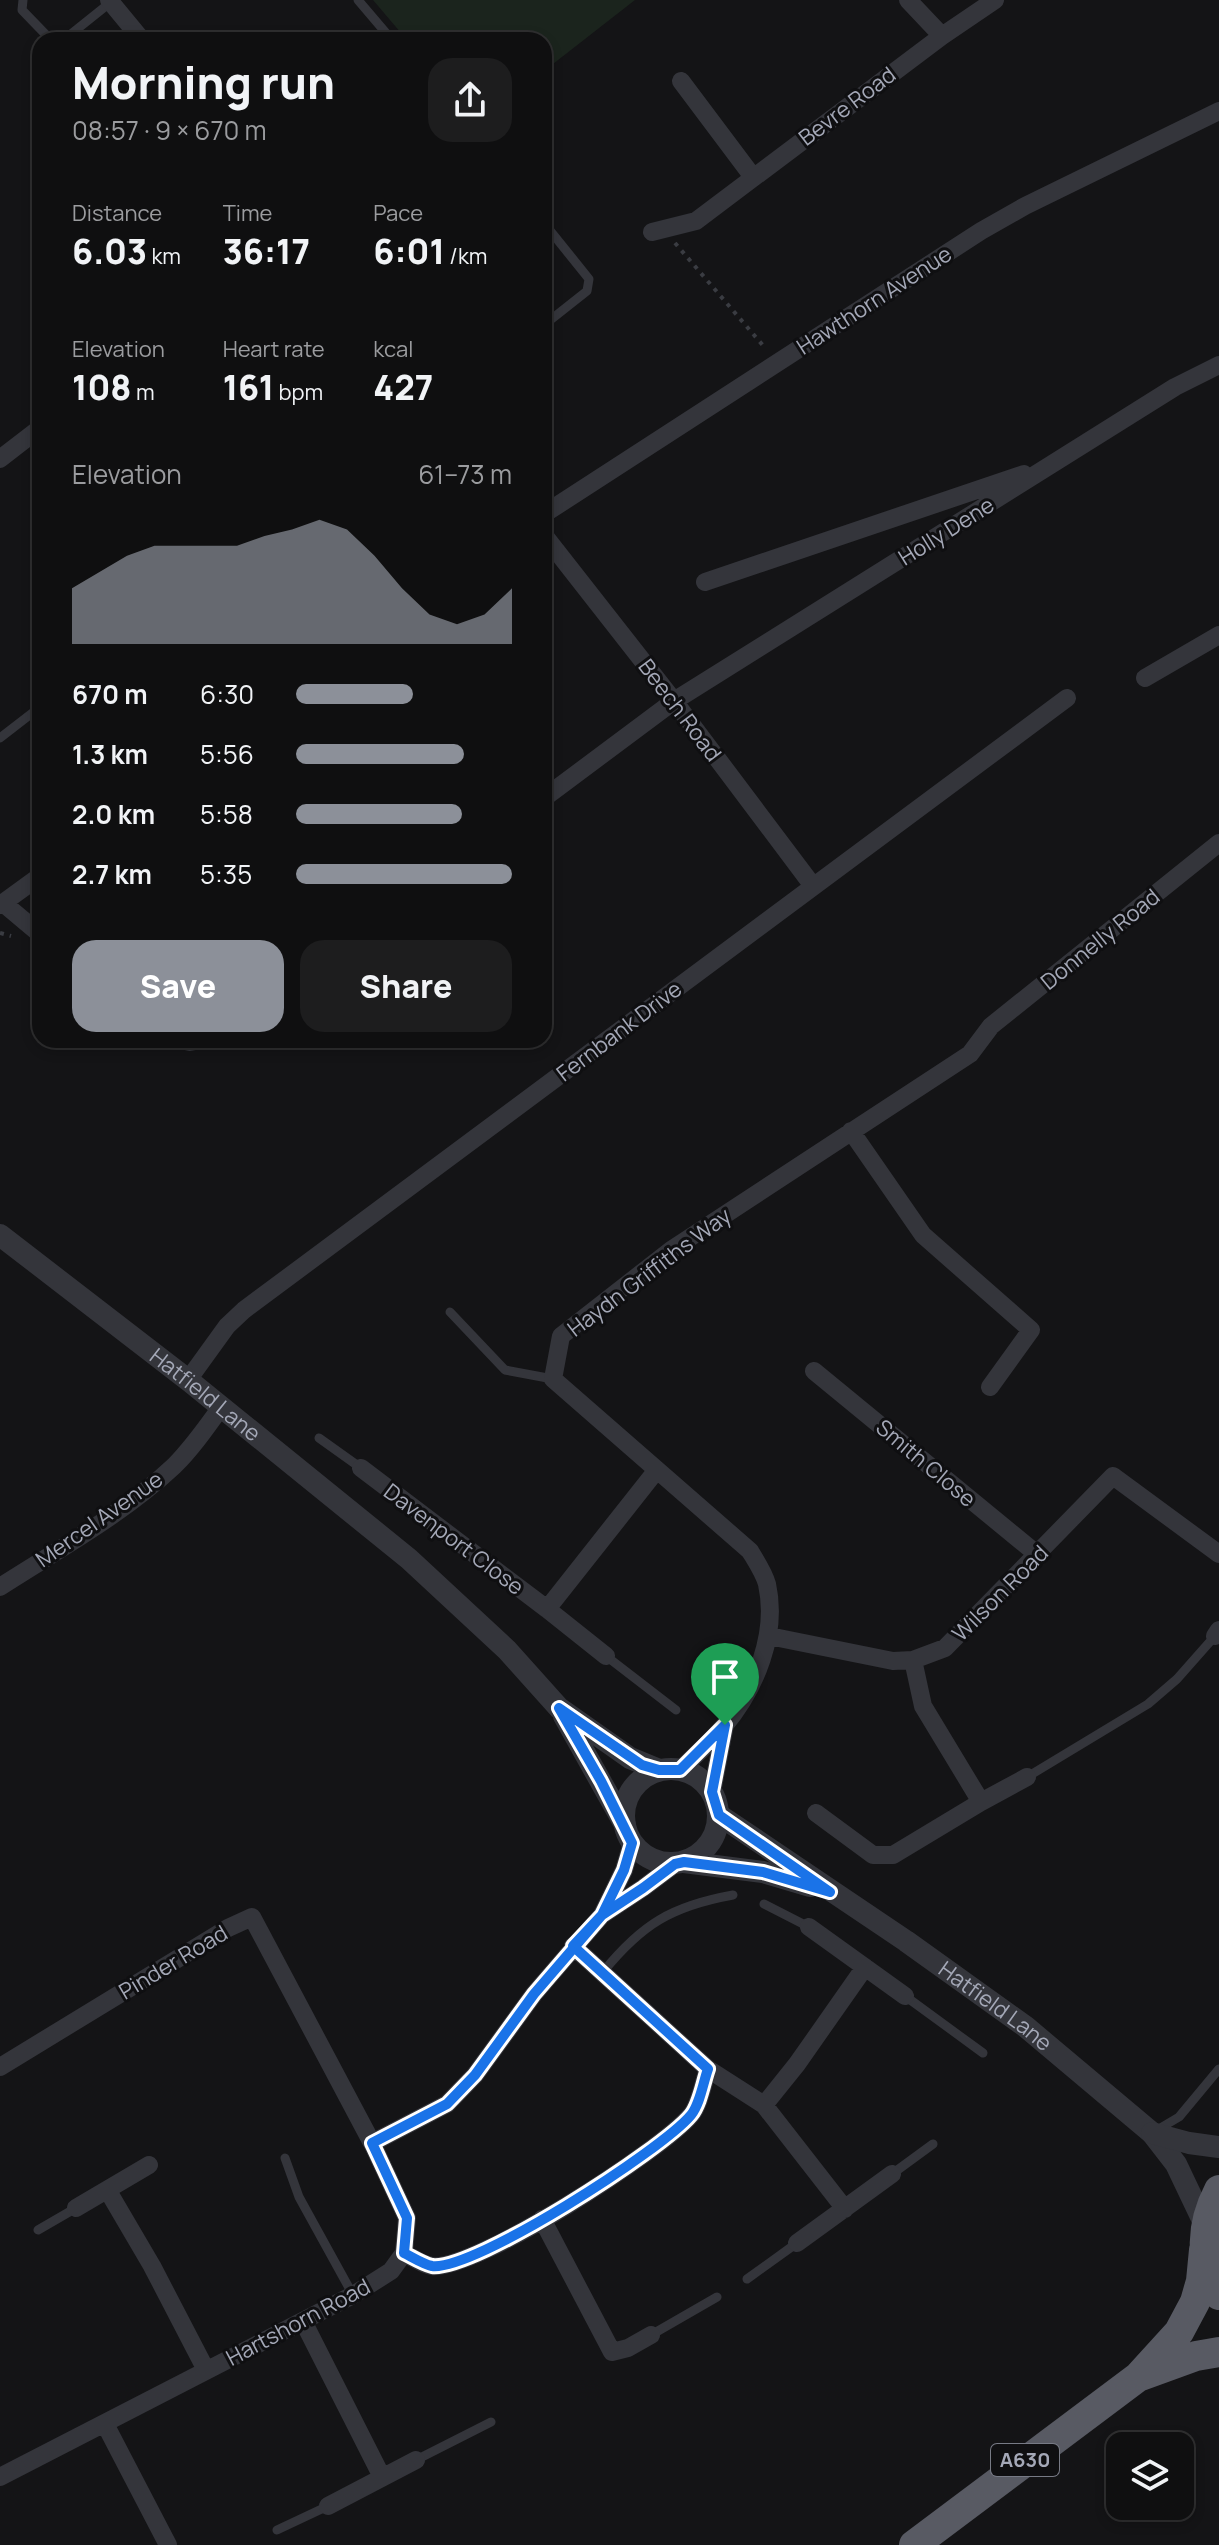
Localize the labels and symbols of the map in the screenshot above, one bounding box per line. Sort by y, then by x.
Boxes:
street label: Bevre Road [792,60,902,152]
street label: Hawthorn Avenue [791,239,957,361]
street label: Holly Dene [892,490,1000,572]
street label: Beech Road [632,653,728,767]
street label: Donnelly Road [1034,882,1166,996]
street label: Fernbank Drive [550,974,688,1088]
street label: Haydn Griffiths Way [561,1200,737,1343]
street label: Hatfield Lane [144,1341,267,1448]
street label: Smith Close [870,1412,982,1514]
street label: Mercel Avenue [30,1464,169,1574]
street label: Davenport Close [378,1476,530,1602]
street label: Wilson Road [945,1538,1055,1648]
pin [691,1643,759,1725]
street label: Pinder Road [113,1918,233,2006]
street label: Hatfield Lane [933,1954,1059,2058]
street label: Hartshorn Road [221,2271,375,2373]
road number: A630 [991,2444,1059,2476]

